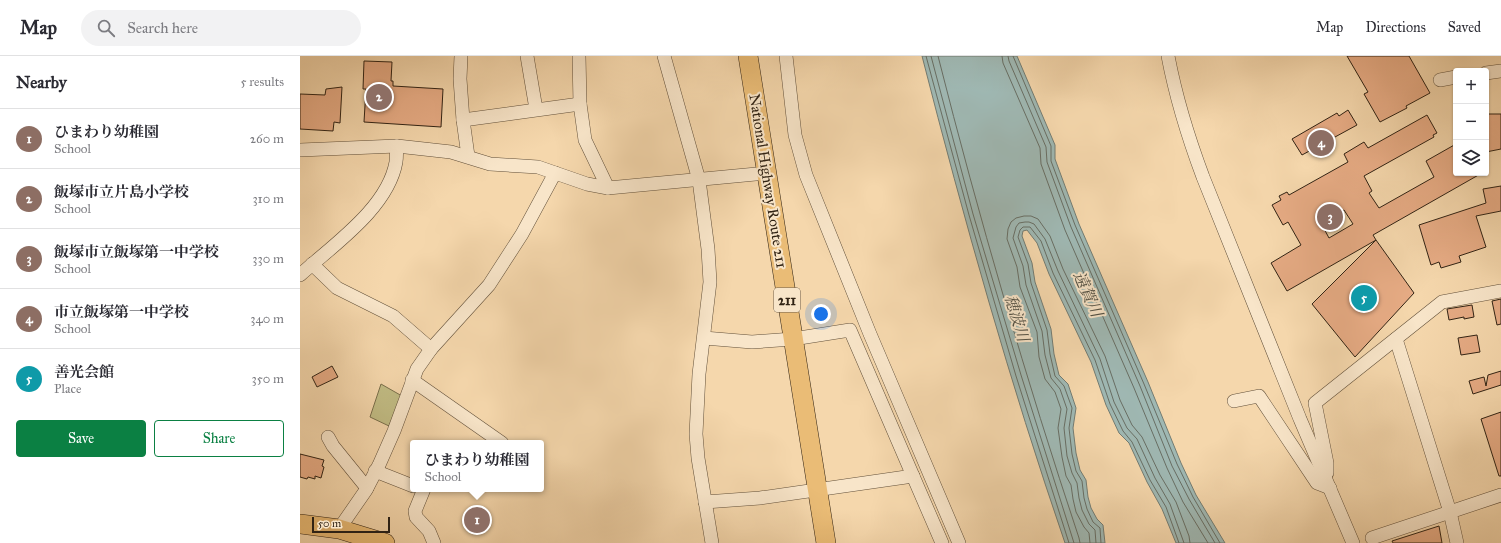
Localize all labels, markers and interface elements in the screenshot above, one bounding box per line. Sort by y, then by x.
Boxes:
search box [81,10,361,46]
text: Map [20,16,57,39]
icon: search [95,17,117,39]
text: Search here [127,19,198,37]
text: Map [1316,19,1343,36]
text: Directions [1365,19,1426,36]
text: Saved [1448,19,1481,36]
map controls [1453,68,1489,176]
button: + [1453,68,1489,104]
text: Nearby [16,72,67,93]
text: 5 results [240,74,284,90]
pin: 2 [366,82,392,112]
street label: National Highway Route 211 [745,93,791,269]
button: − [1453,104,1489,140]
text: ひまわり幼稚園 [54,123,159,141]
pin: 4 [1308,128,1334,158]
text: 1 [26,131,32,147]
text: 260 m [250,131,284,147]
button: layers [1453,140,1489,176]
text: School [54,141,91,157]
text: 飯塚市立片島小学校 [54,183,189,201]
text: 2 [26,191,32,207]
text: 310 m [252,191,284,207]
text: School [54,201,91,217]
pin: 3 [1317,202,1343,232]
text: 飯塚市立飯塚第一中学校 [54,243,219,261]
text: 3 [26,251,32,267]
text: 330 m [252,251,284,267]
text: School [54,261,91,277]
water label: 遠賀川 [1070,268,1107,322]
pin: 5 [1351,283,1377,313]
road number: 211 [774,288,800,312]
water label: 穂波川 [1001,292,1034,346]
text: 市立飯塚第一中学校 [54,303,189,321]
your location [811,304,831,324]
text: 4 [25,311,33,327]
text: 340 m [250,311,284,327]
text: School [54,321,91,337]
text: 善光会館 [54,363,114,381]
text: 5 [26,371,32,387]
text: 350 m [251,371,284,387]
text: Place [54,381,81,397]
button: Save [16,420,146,457]
button: Share [154,420,284,457]
popup [410,440,544,492]
text: ひまわり幼稚園 [424,451,530,469]
text: School [424,469,461,485]
pin: 1 [464,505,490,535]
scale bar [312,515,390,534]
text: 50 m [318,517,341,530]

